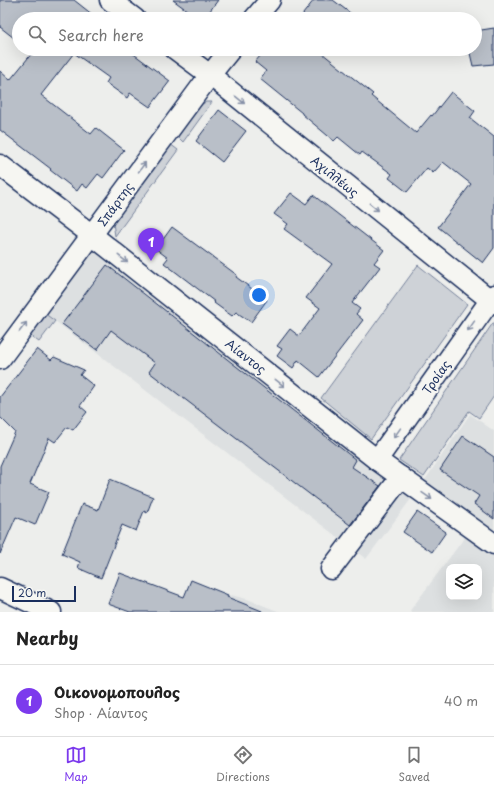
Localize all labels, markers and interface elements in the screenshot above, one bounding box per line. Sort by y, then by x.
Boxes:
search box [12,12,482,56]
icon: search [26,23,48,45]
text: Search here [58,23,144,46]
one-way arrow [235,95,246,104]
street label: Αχιλλέως [307,151,363,201]
one-way arrow [138,161,147,172]
street label: Σπάρτης [93,178,137,230]
one-way arrow [369,203,380,212]
pin: 1 [138,228,164,261]
one-way arrow [117,255,128,264]
your location [249,285,269,305]
one-way arrow [467,320,475,331]
one-way arrow [19,322,28,333]
street label: Αίαντος [222,334,270,378]
street label: Τροίας [418,356,454,398]
one-way arrow [275,379,286,387]
one-way arrow [393,427,401,438]
one-way arrow [422,492,433,501]
map controls [446,564,482,600]
button: layers [446,564,482,600]
scale bar [12,584,76,603]
text: 20 m [18,584,46,601]
text: Nearby [16,625,78,651]
text: Οικονομοπουλος [54,680,180,703]
text: 1 [26,691,32,710]
text: 40 m [444,691,478,710]
text: Shop · Αίαντος [54,703,148,722]
tab: Map [64,744,88,785]
tab: Directions [216,744,270,785]
tab: Saved [398,744,430,785]

